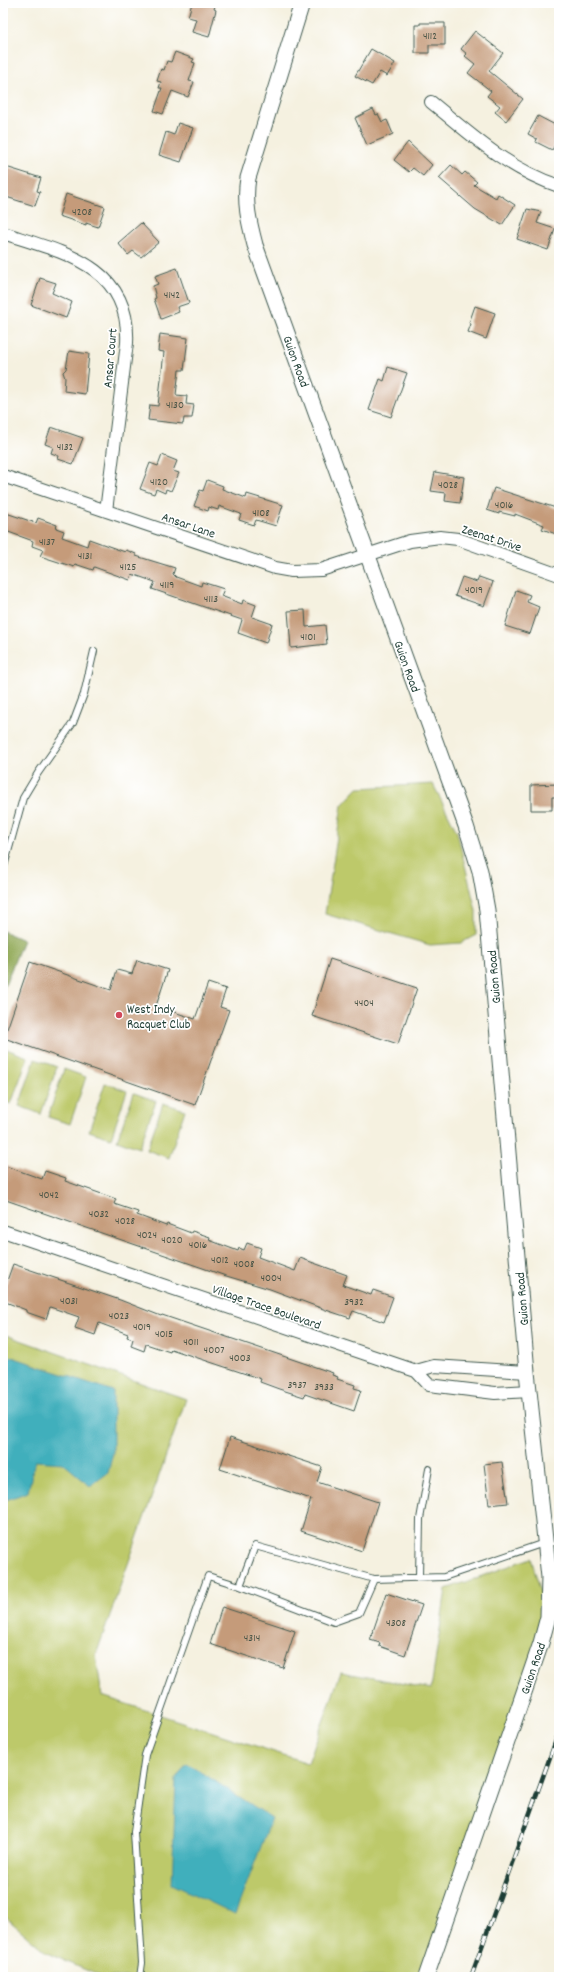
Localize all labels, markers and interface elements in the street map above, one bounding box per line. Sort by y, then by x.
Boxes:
house number: 4112 [423,29,437,45]
house number: 4208 [72,205,92,221]
house number: 4142 [164,288,180,304]
street label: Ansar Court [99,327,124,389]
street label: Guion Road [277,333,313,390]
house number: 4130 [166,398,184,414]
house number: 4132 [57,440,74,456]
house number: 4120 [150,475,168,491]
house number: 4028 [438,478,458,494]
house number: 4016 [495,498,513,514]
house number: 4108 [252,506,270,522]
street label: Ansar Lane [159,508,218,544]
street label: Zeenat Drive [459,521,524,558]
house number: 4137 [39,535,55,551]
house number: 4131 [78,549,92,565]
house number: 4125 [120,560,136,576]
house number: 4119 [160,578,174,594]
house number: 4019 [465,583,483,599]
house number: 4113 [204,592,218,608]
house number: 4101 [300,630,316,646]
street label: Guion Road [388,638,424,695]
street label: Guion Road [484,949,507,1004]
house number: 4404 [354,996,374,1012]
place label: West Indy Racquet Club [127,1001,191,1035]
marker: West Indy Racquet Club [114,1010,124,1020]
house number: 4042 [39,1188,59,1204]
house number: 4032 [89,1207,109,1223]
house number: 4028 [115,1214,135,1230]
house number: 4024 [137,1228,157,1244]
house number: 4020 [161,1233,183,1249]
house number: 4016 [189,1238,207,1254]
house number: 4012 [211,1253,229,1269]
house number: 4008 [234,1257,254,1273]
house number: 4004 [260,1271,282,1287]
street label: Guion Road [512,1271,535,1326]
street label: Village Trace Boulevard [209,1281,323,1336]
house number: 4031 [60,1294,78,1310]
house number: 3932 [344,1295,364,1311]
house number: 4023 [109,1309,129,1325]
house number: 4019 [133,1320,151,1336]
house number: 4015 [155,1327,173,1343]
house number: 4011 [183,1335,199,1351]
house number: 4007 [204,1343,224,1359]
house number: 4003 [229,1351,251,1367]
house number: 3937 [287,1378,307,1394]
house number: 3933 [314,1380,334,1396]
house number: 4308 [386,1616,406,1632]
house number: 4314 [244,1631,260,1647]
street label: Guion Road [517,1640,552,1697]

